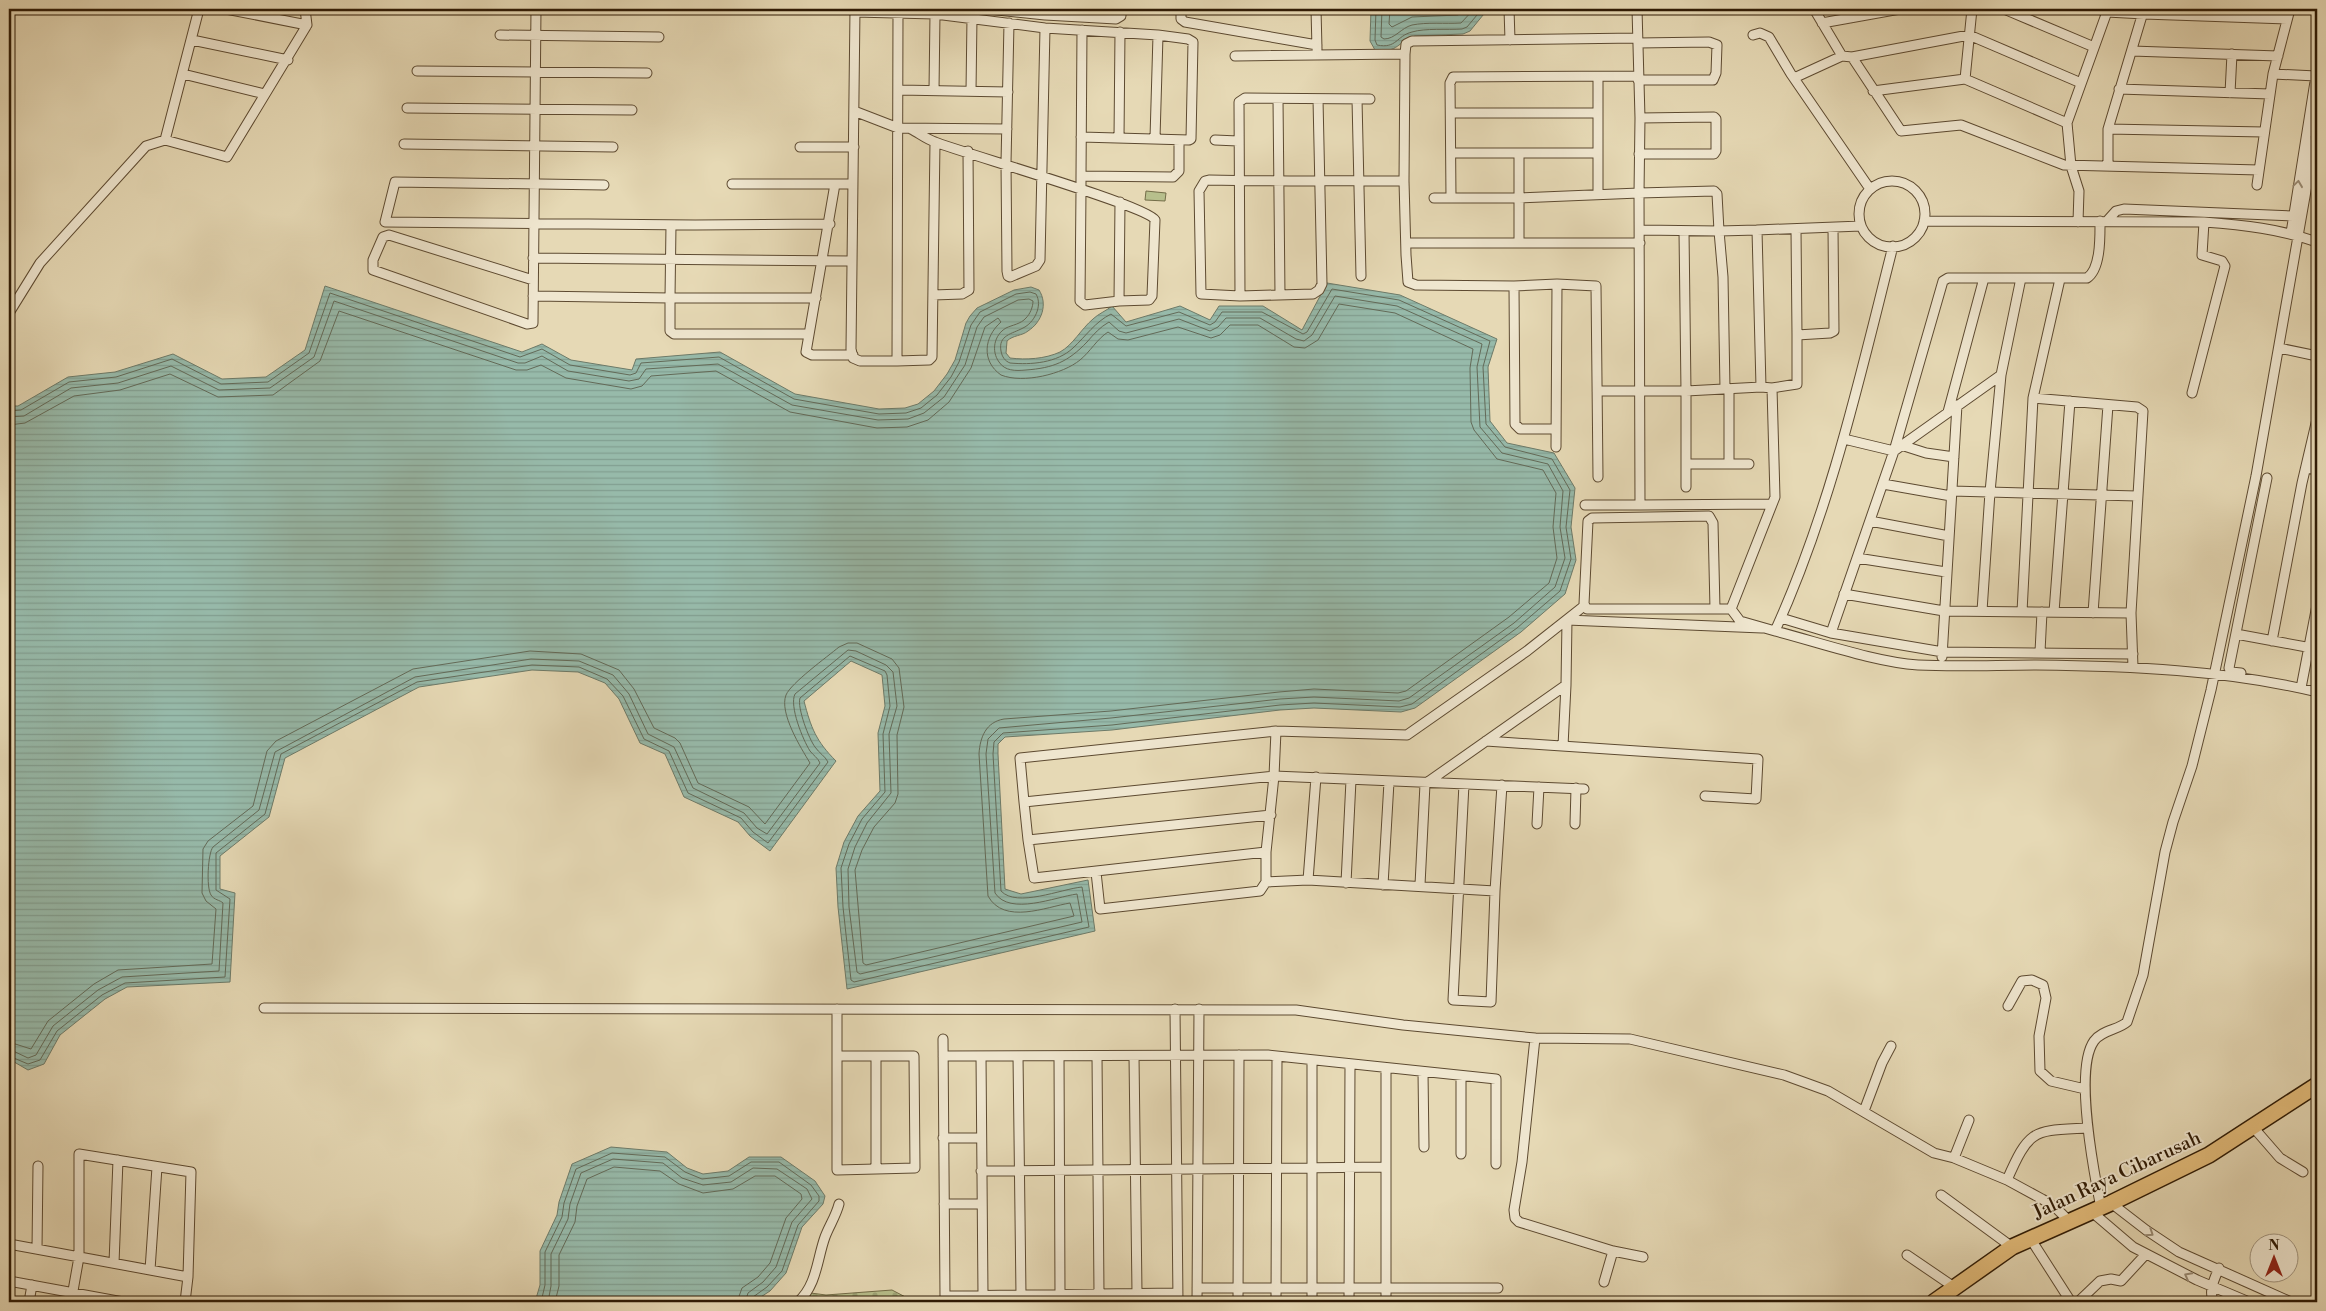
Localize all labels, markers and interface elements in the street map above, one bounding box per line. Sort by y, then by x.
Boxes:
one-way arrow [2292,180,2303,188]
street label: Jalan Raya Cibarusah [2028,1126,2205,1225]
one-way arrow [2144,1227,2153,1236]
north arrow [2248,1234,2298,1284]
text: N [2268,1237,2280,1255]
one-way arrow [2185,1272,2194,1282]

